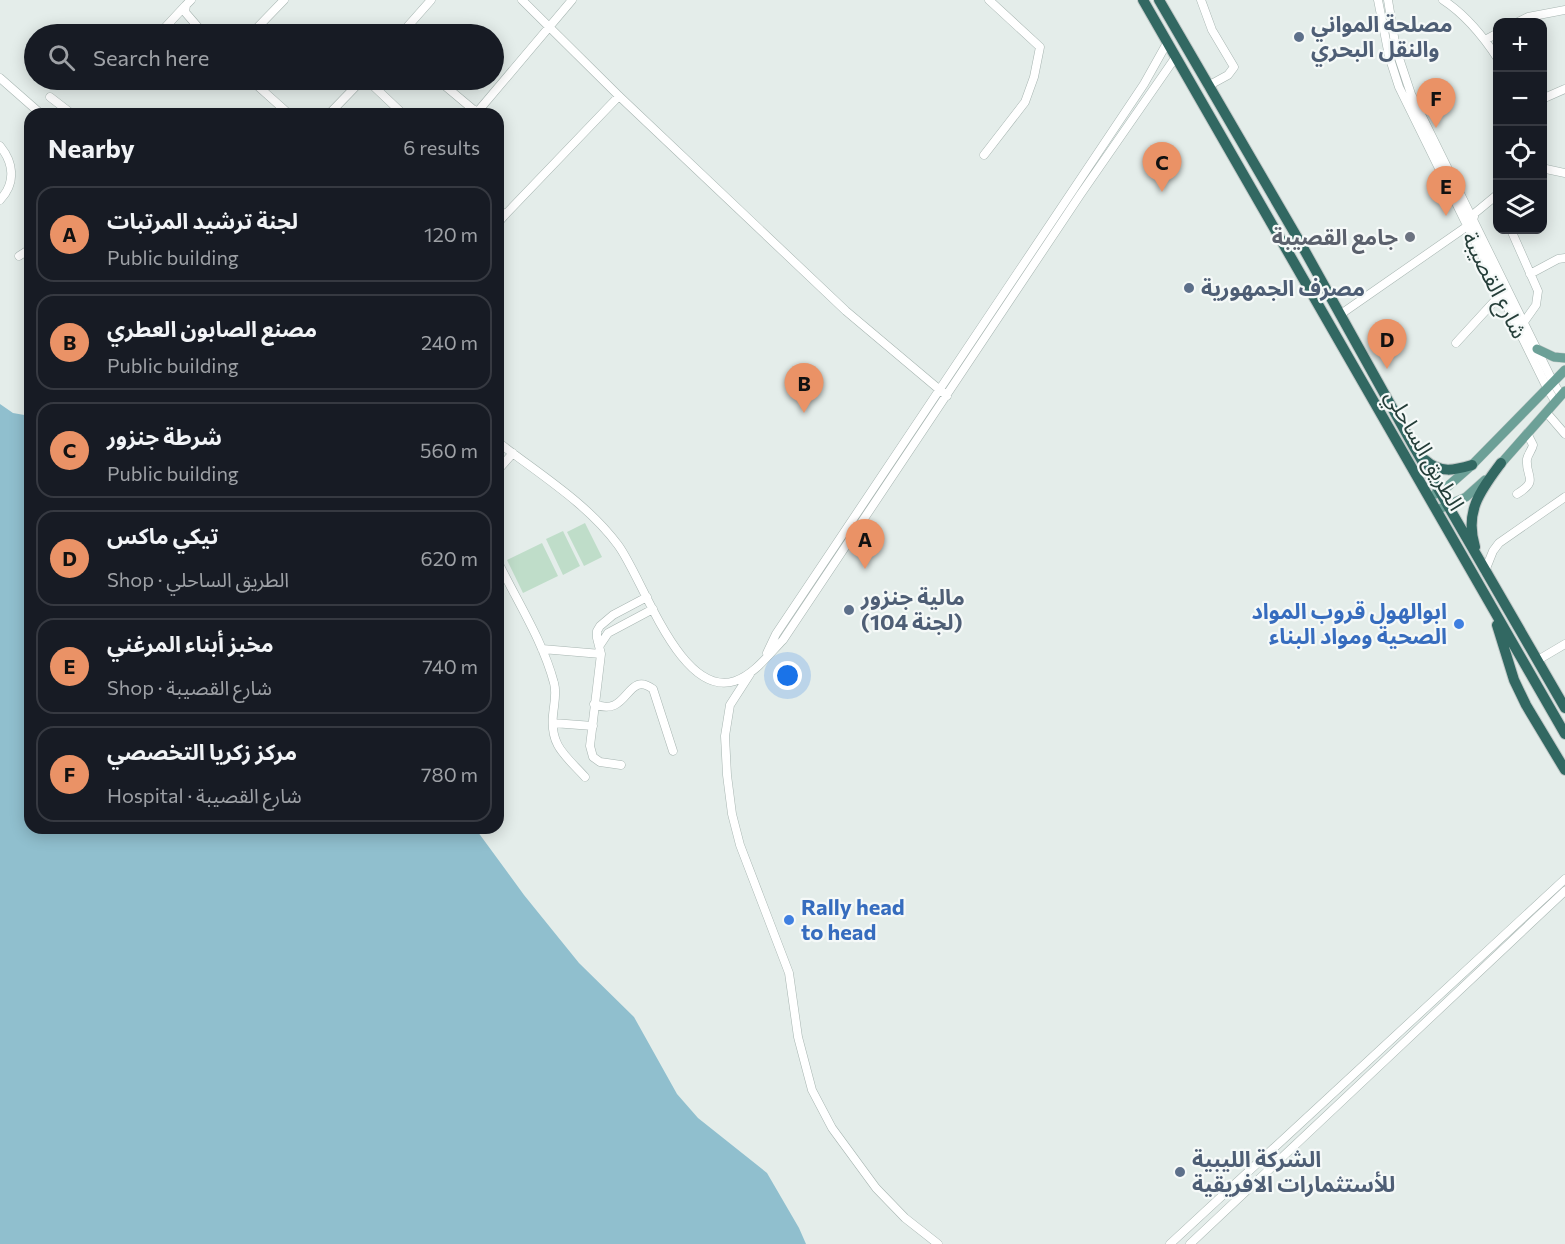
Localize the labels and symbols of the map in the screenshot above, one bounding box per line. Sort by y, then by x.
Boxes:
place label: مصلحة المواني والنقل البحري [1311,10,1453,67]
marker: مصلحة المواني والنقل البحري [1292,30,1306,44]
pin: F [1416,78,1456,128]
pin: C [1142,142,1182,192]
pin: E [1426,166,1466,216]
place label: جامع القصيبة [1272,223,1398,254]
street label: شارع القصيبة [1453,227,1534,345]
marker: جامع القصيبة [1403,230,1417,244]
place label: مصرف الجمهورية [1201,274,1365,302]
marker: مصرف الجمهورية [1182,281,1196,295]
pin: D [1368,320,1406,369]
pin: B [784,364,824,413]
street label: الطريق الساحلي [1376,385,1471,517]
pin: A [846,520,884,569]
place label: مالية جنزور (لجنة 104) [860,583,965,635]
place label: ابوالهول قروب المواد الصحية ومواد البناء [1251,597,1447,649]
marker: مالية جنزور (لجنة 104) [842,603,856,617]
marker: ابوالهول قروب المواد الصحية ومواد البناء [1452,617,1466,631]
your location [773,661,802,690]
place label: Rally head to head [801,893,905,945]
marker: Rally head to head [782,913,796,927]
place label: الشركة الليبية للأستثمارات الافريقية [1192,1145,1395,1198]
marker: الشركة الليبية للأستثمارات الافريقية [1173,1165,1187,1179]

